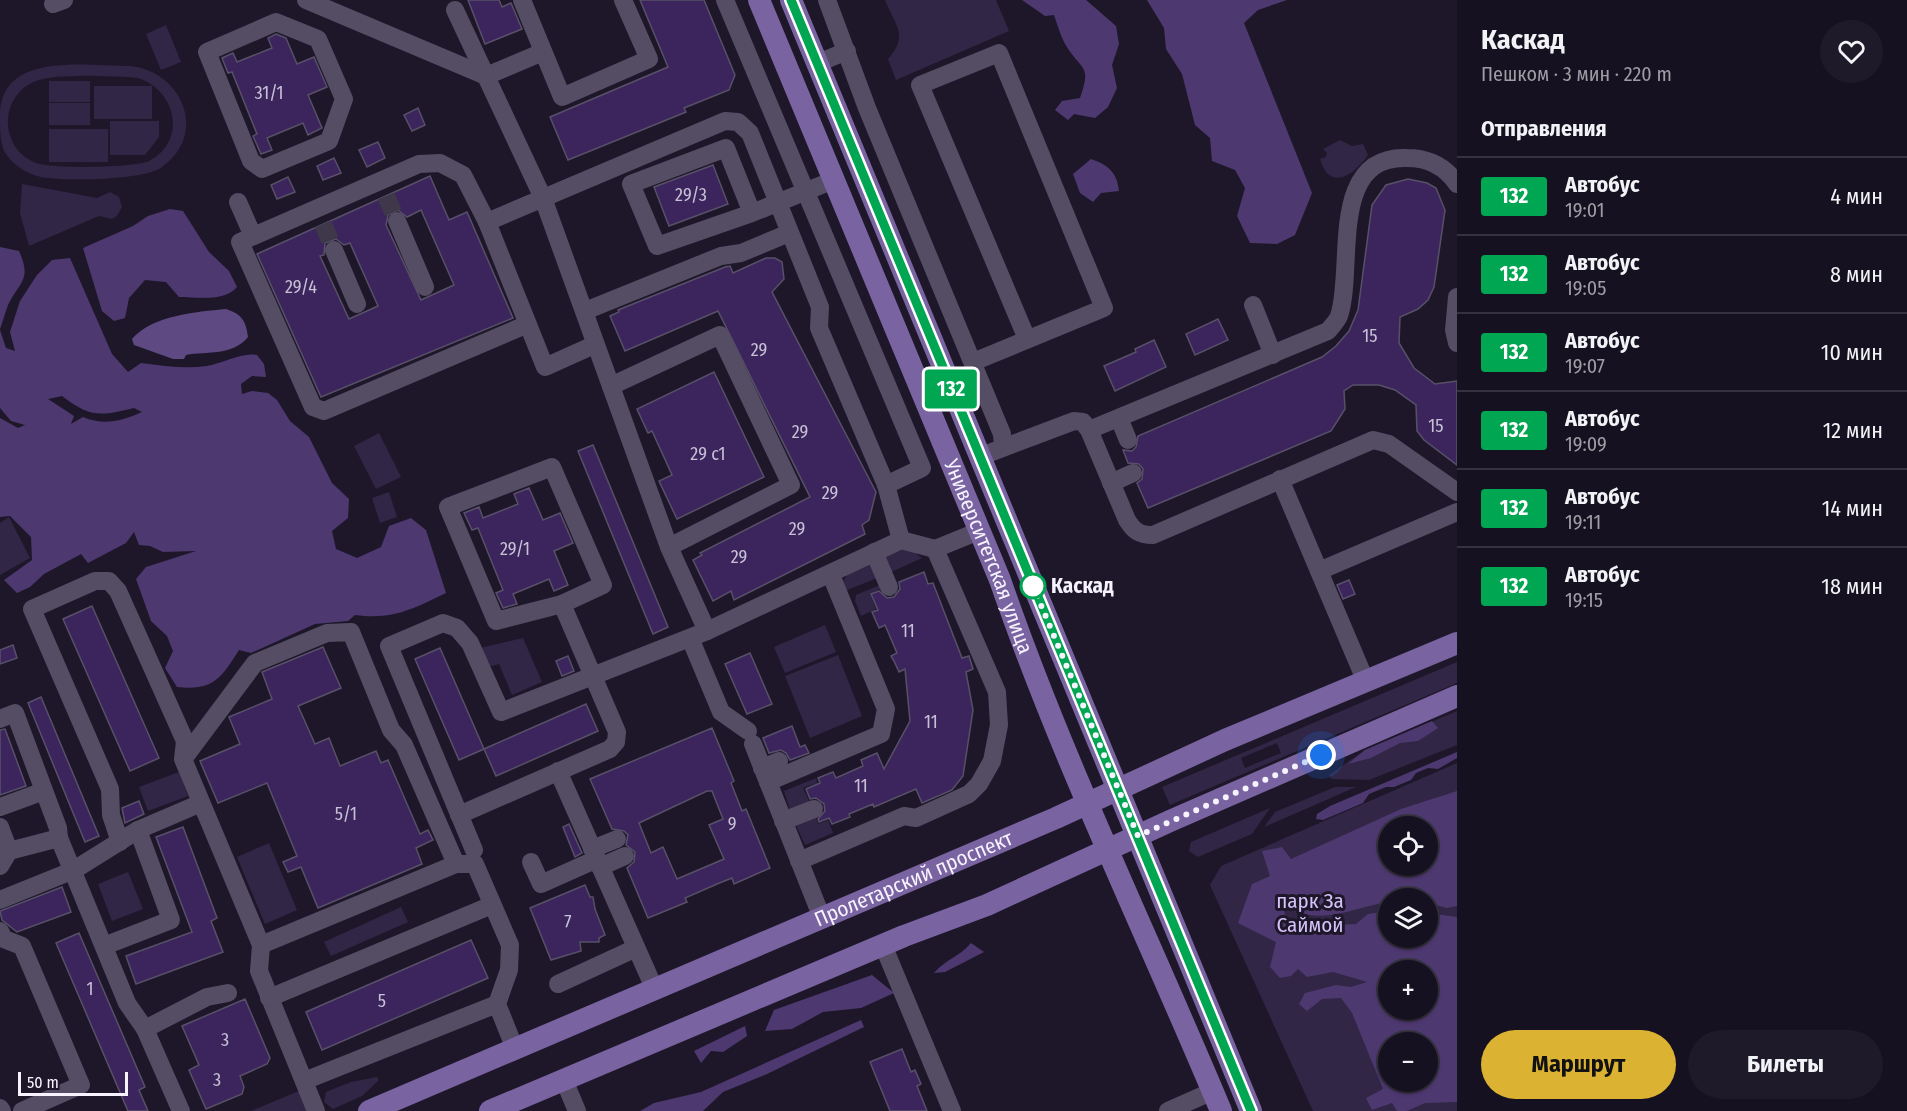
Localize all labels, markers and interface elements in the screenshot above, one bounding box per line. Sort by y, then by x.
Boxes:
button: heart [1820,20,1883,83]
text: Каскад [1481,23,1565,56]
text: Пешком · 3 мин · 220 m [1481,62,1672,86]
house number: 31/1 [254,82,284,104]
text: Отправления [1481,115,1607,142]
text: Автобус [1565,171,1640,198]
text: 132 [1500,183,1528,209]
text: 4 мин [1830,183,1883,210]
house number: 29/3 [675,184,707,206]
text: 19:01 [1565,198,1604,222]
text: Автобус [1565,249,1640,276]
text: 132 [1500,261,1528,287]
text: 8 мин [1830,261,1883,288]
house number: 29/4 [285,276,317,298]
text: 19:05 [1565,276,1606,300]
house number: 15 [1362,325,1378,347]
text: Автобус [1565,327,1640,354]
house number: 29 [751,339,767,361]
text: 132 [1500,339,1528,365]
text: 10 мин [1821,339,1883,366]
text: 19:07 [1565,354,1605,378]
line badge: 132 [916,370,986,408]
text: 132 [937,376,965,402]
text: Автобус [1565,405,1640,432]
house number: 15 [1428,415,1444,437]
text: 132 [1500,417,1528,443]
text: 12 мин [1823,417,1883,444]
house number: 29 [792,421,808,443]
text: 19:09 [1565,432,1607,456]
house number: 29 с1 [690,443,726,465]
street label: Университетская улица [938,454,1039,657]
house number: 29 [822,482,838,504]
text: Автобус [1565,483,1640,510]
text: 132 [1500,495,1528,521]
text: 14 мин [1822,495,1883,522]
text: 19:11 [1565,510,1601,534]
house number: 29 [789,518,805,540]
house number: 29/1 [500,538,530,560]
house number: 29 [731,546,747,568]
text: Автобус [1565,561,1640,588]
marker: Каскад [1020,573,1046,599]
place label: Каскад [1051,573,1114,599]
text: 132 [1500,573,1528,599]
text: 18 мин [1821,573,1883,600]
text: 19:15 [1565,588,1603,612]
house number: 11 [901,620,915,642]
house number: 11 [924,711,938,733]
your location [1306,740,1336,770]
house number: 11 [854,775,868,797]
house number: 5/1 [335,803,357,825]
house number: 9 [728,813,736,835]
map controls [1378,816,1438,1092]
button: locate [1378,816,1438,876]
street label: Пролетарский проспект [810,825,1017,933]
park label: парк За Саймой [1276,888,1344,938]
button: layers [1378,888,1438,948]
house number: 7 [564,911,572,933]
button: + [1378,960,1438,1020]
house number: 1 [86,978,94,1000]
house number: 5 [378,990,386,1012]
house number: 3 [221,1029,229,1051]
button: Маршрут [1481,1030,1676,1099]
button: Билеты [1688,1030,1883,1099]
button: − [1378,1032,1438,1092]
scale bar [18,1069,128,1096]
house number: 3 [213,1069,221,1091]
text: 50 m [27,1073,59,1092]

